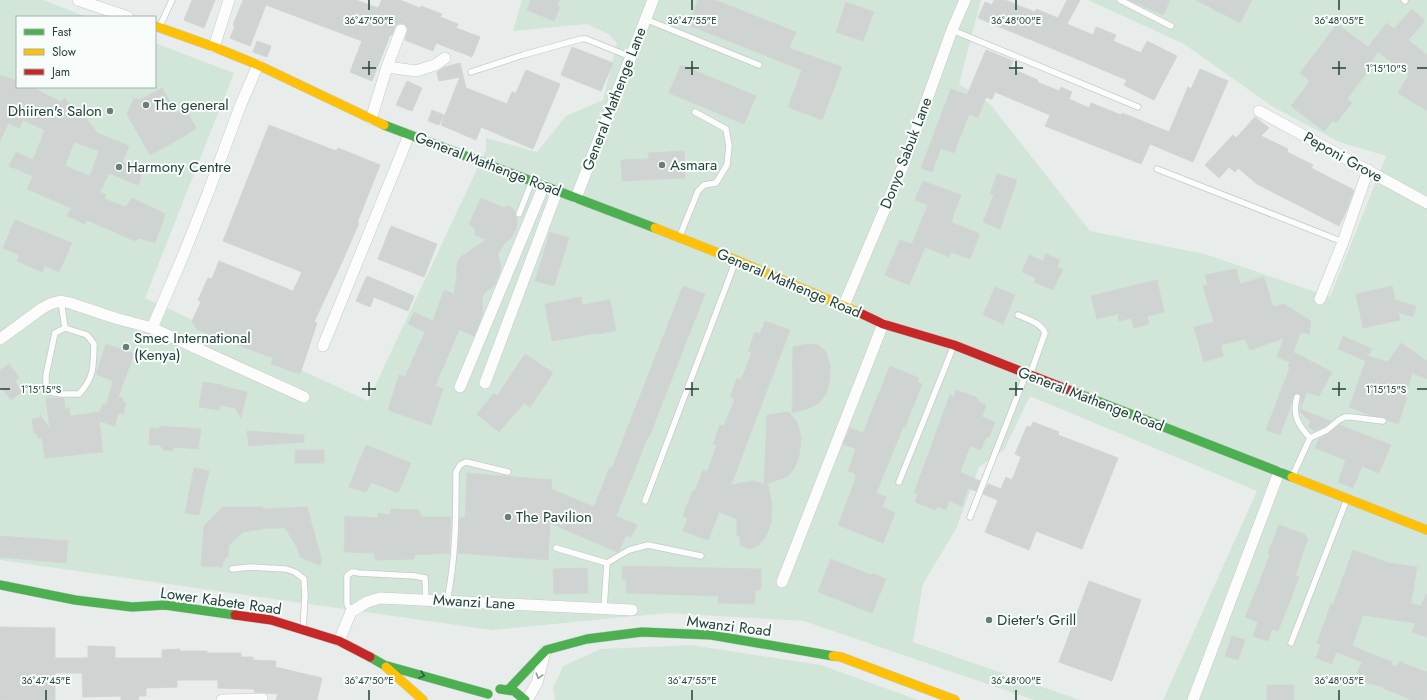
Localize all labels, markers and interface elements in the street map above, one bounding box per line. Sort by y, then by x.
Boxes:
text: 36°47'50"E [344,13,394,28]
text: 36°47'55"E [667,13,717,28]
text: 36°48'00"E [991,13,1041,28]
text: 36°48'05"E [1314,13,1364,28]
legend [16,16,156,88]
text: Fast [52,23,71,41]
street label: General Mathenge Lane [576,24,652,174]
text: Slow [52,43,77,61]
text: 1°15'10"S [1366,61,1407,76]
text: Jam [50,63,70,81]
place label: The general [154,94,229,116]
street label: Donyo Sabuk Lane [875,94,937,212]
place label: Dhiiren's Salon [8,100,102,122]
marker: The general [141,100,151,110]
marker: Dhiiren's Salon [105,106,115,116]
street label: General Mathenge Road [412,126,564,202]
street label: Peponi Grove [1300,126,1387,188]
place label: Asmara [670,154,717,176]
place label: Harmony Centre [127,156,231,178]
marker: Asmara [657,160,667,170]
marker: Harmony Centre [114,162,124,172]
street label: General Mathenge Road [713,243,865,323]
place label: Smec International (Kenya) [134,327,251,366]
marker: Smec International (Kenya) [121,342,131,352]
street label: General Mathenge Road [1015,361,1167,437]
text: 1°15'15"S [21,382,62,397]
text: 1°15'15"S [1366,382,1407,397]
place label: The Pavilion [516,506,592,528]
marker: The Pavilion [503,512,513,522]
street label: Lower Kabete Road [159,582,283,620]
street label: Mwanzi Lane [432,589,516,615]
place label: Dieter's Grill [997,609,1076,631]
street label: Mwanzi Road [685,610,773,642]
marker: Dieter's Grill [984,615,994,625]
one-way arrow [418,670,425,679]
text: 36°47'45"E [21,673,71,688]
text: 36°47'50"E [344,673,394,688]
one-way arrow [535,673,543,679]
text: 36°47'55"E [667,673,717,688]
text: 36°48'00"E [991,673,1041,688]
text: 36°48'05"E [1314,673,1364,688]

